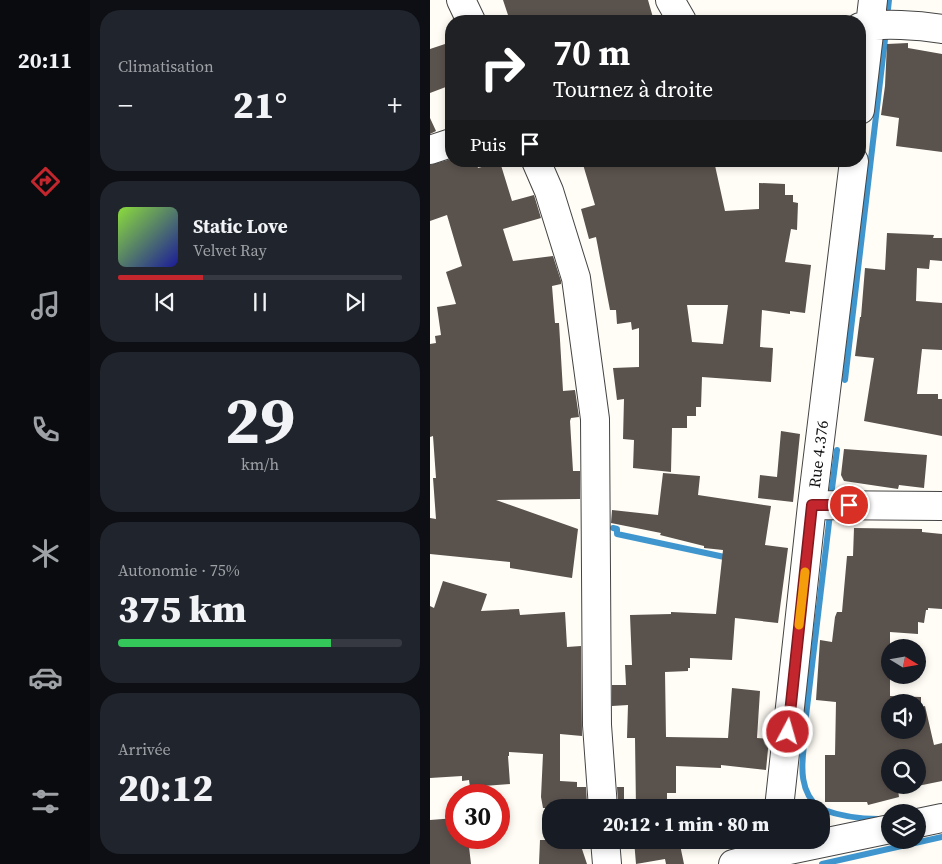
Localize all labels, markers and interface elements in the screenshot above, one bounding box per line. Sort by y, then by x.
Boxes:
text: 70 m [553,29,630,77]
icon: right [470,35,535,100]
text: 20:11 [18,45,72,75]
text: Climatisation [118,55,214,77]
text: Tournez à droite [553,74,713,104]
text: 21° [233,79,287,131]
text: − [118,86,133,124]
text: + [387,86,402,124]
icon: arrive [516,130,544,158]
text: Puis [470,131,506,157]
icon: directions [28,164,63,199]
text: Static Love [193,213,288,239]
text: Velvet Ray [193,239,267,261]
icon: music [28,288,63,323]
icon: previous [151,288,179,316]
icon: pause [246,288,274,316]
icon: next [341,288,369,316]
text: 29 [225,376,295,465]
icon: phone [28,412,63,447]
street label: Rue 4.376 [803,419,833,489]
text: km/h [241,453,279,475]
pin [828,484,870,526]
icon: arrive [835,491,863,519]
icon: climate [28,536,63,571]
text: Autonomie · 75% [118,559,240,581]
text: 375 km [118,583,246,635]
north arrow [881,639,926,684]
map controls [881,639,926,849]
icon: car [28,660,63,695]
button: sound [881,694,926,739]
position arrow [761,705,813,757]
text: Arrivée [118,738,171,760]
button: search [881,749,926,794]
text: 20:12 [118,762,213,814]
icon: filters [28,784,63,819]
speed limit sign: 30 [445,784,510,849]
button: layers [881,804,926,849]
text: 20:12 · 1 min · 80 m [603,811,769,837]

